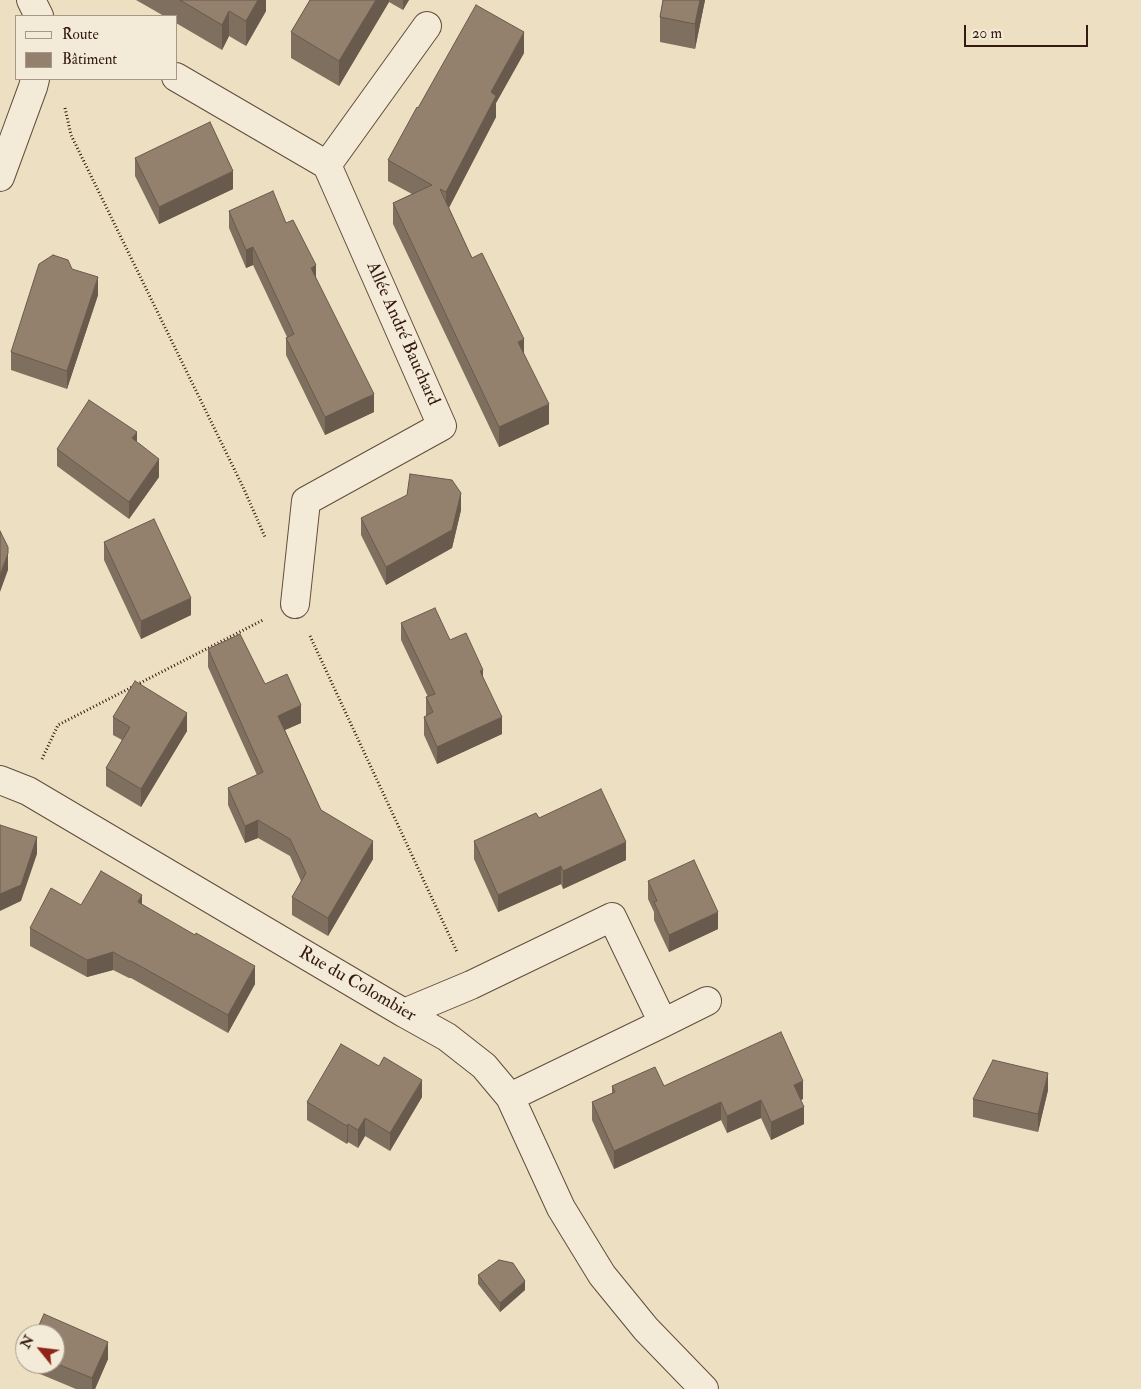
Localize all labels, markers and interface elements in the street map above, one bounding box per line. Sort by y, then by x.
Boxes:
legend [15,15,178,80]
scale bar [966,15,1090,47]
text: 20 m [972,24,1002,43]
text: Route [62,25,99,44]
text: Bâtiment [62,50,117,69]
street label: Allée André Bauchard [361,259,443,409]
street label: Rue du Colombier [295,943,419,1027]
north arrow [15,1324,65,1374]
text: N [17,1332,38,1352]

